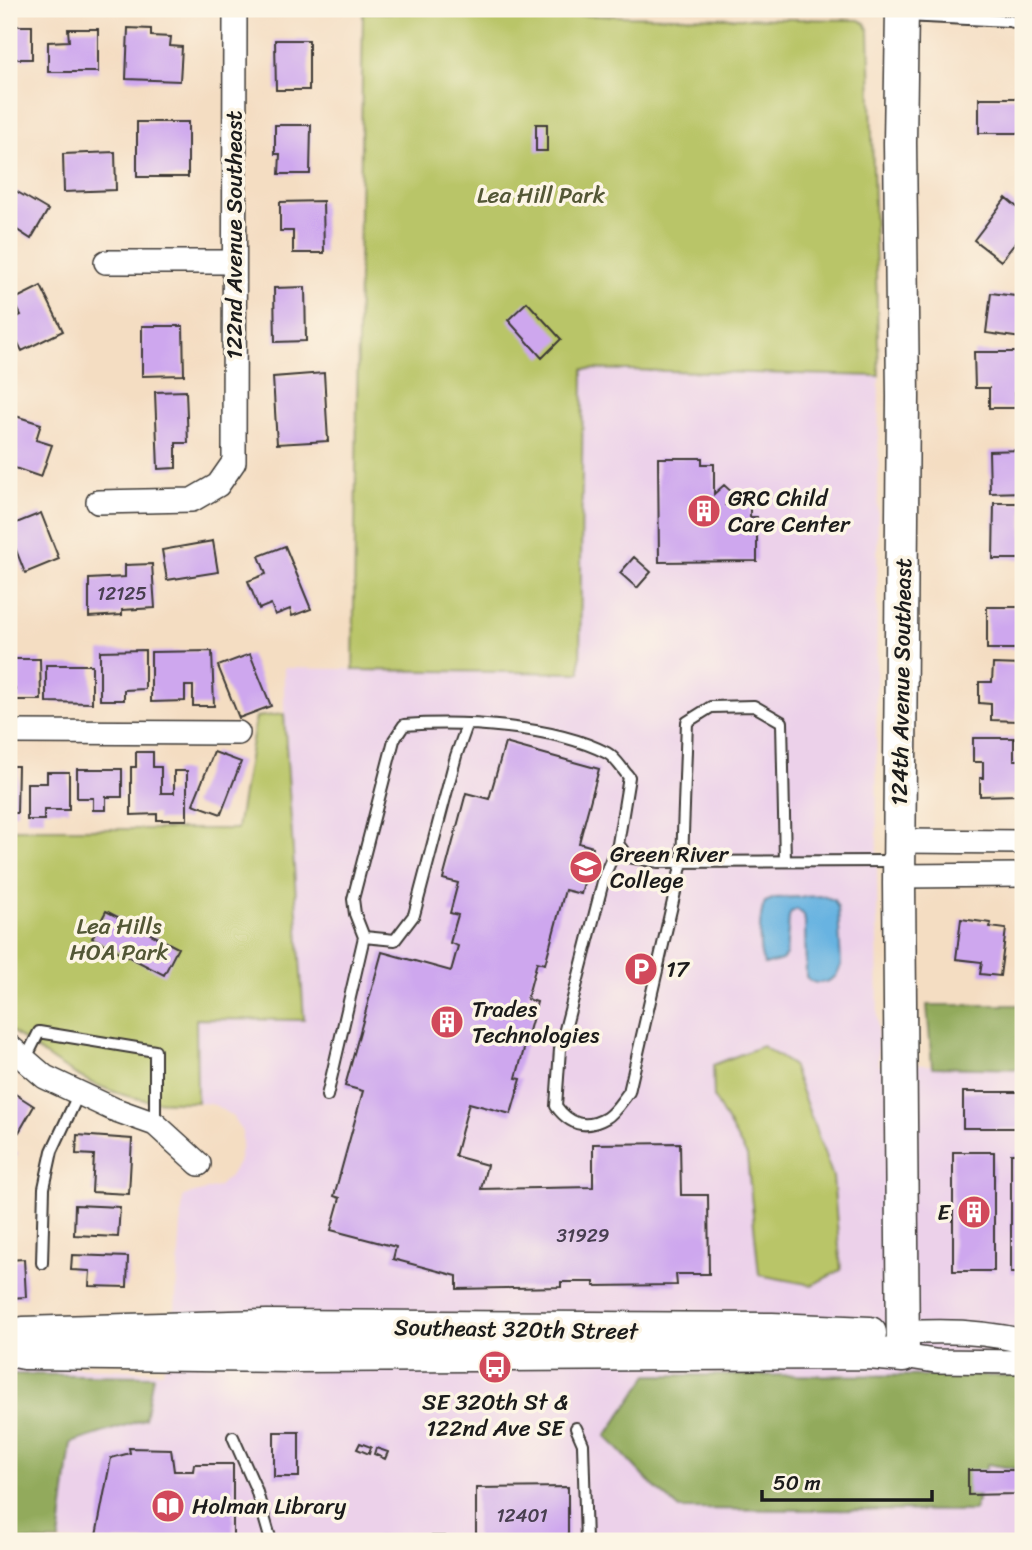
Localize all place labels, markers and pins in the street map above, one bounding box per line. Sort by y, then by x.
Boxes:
place label: GRC Child Care Center [728,478,851,545]
building icon: GRC Child Care Center [685,492,723,530]
place label: Green River College [610,834,730,901]
school or university icon: Green River College [567,848,605,886]
place label: 17 [666,949,691,990]
parking icon: 17 [622,950,660,988]
place label: Trades Technologies [472,989,600,1056]
building icon: Trades Technologies [428,1003,466,1041]
place label: E [937,1192,951,1233]
building icon: E [955,1193,993,1231]
bus stop icon: SE 320th St & 122nd Ave SE [476,1348,514,1386]
place label: SE 320th St & 122nd Ave SE [422,1382,568,1449]
place label: Holman Library [192,1486,346,1527]
library icon: Holman Library [149,1487,187,1525]

